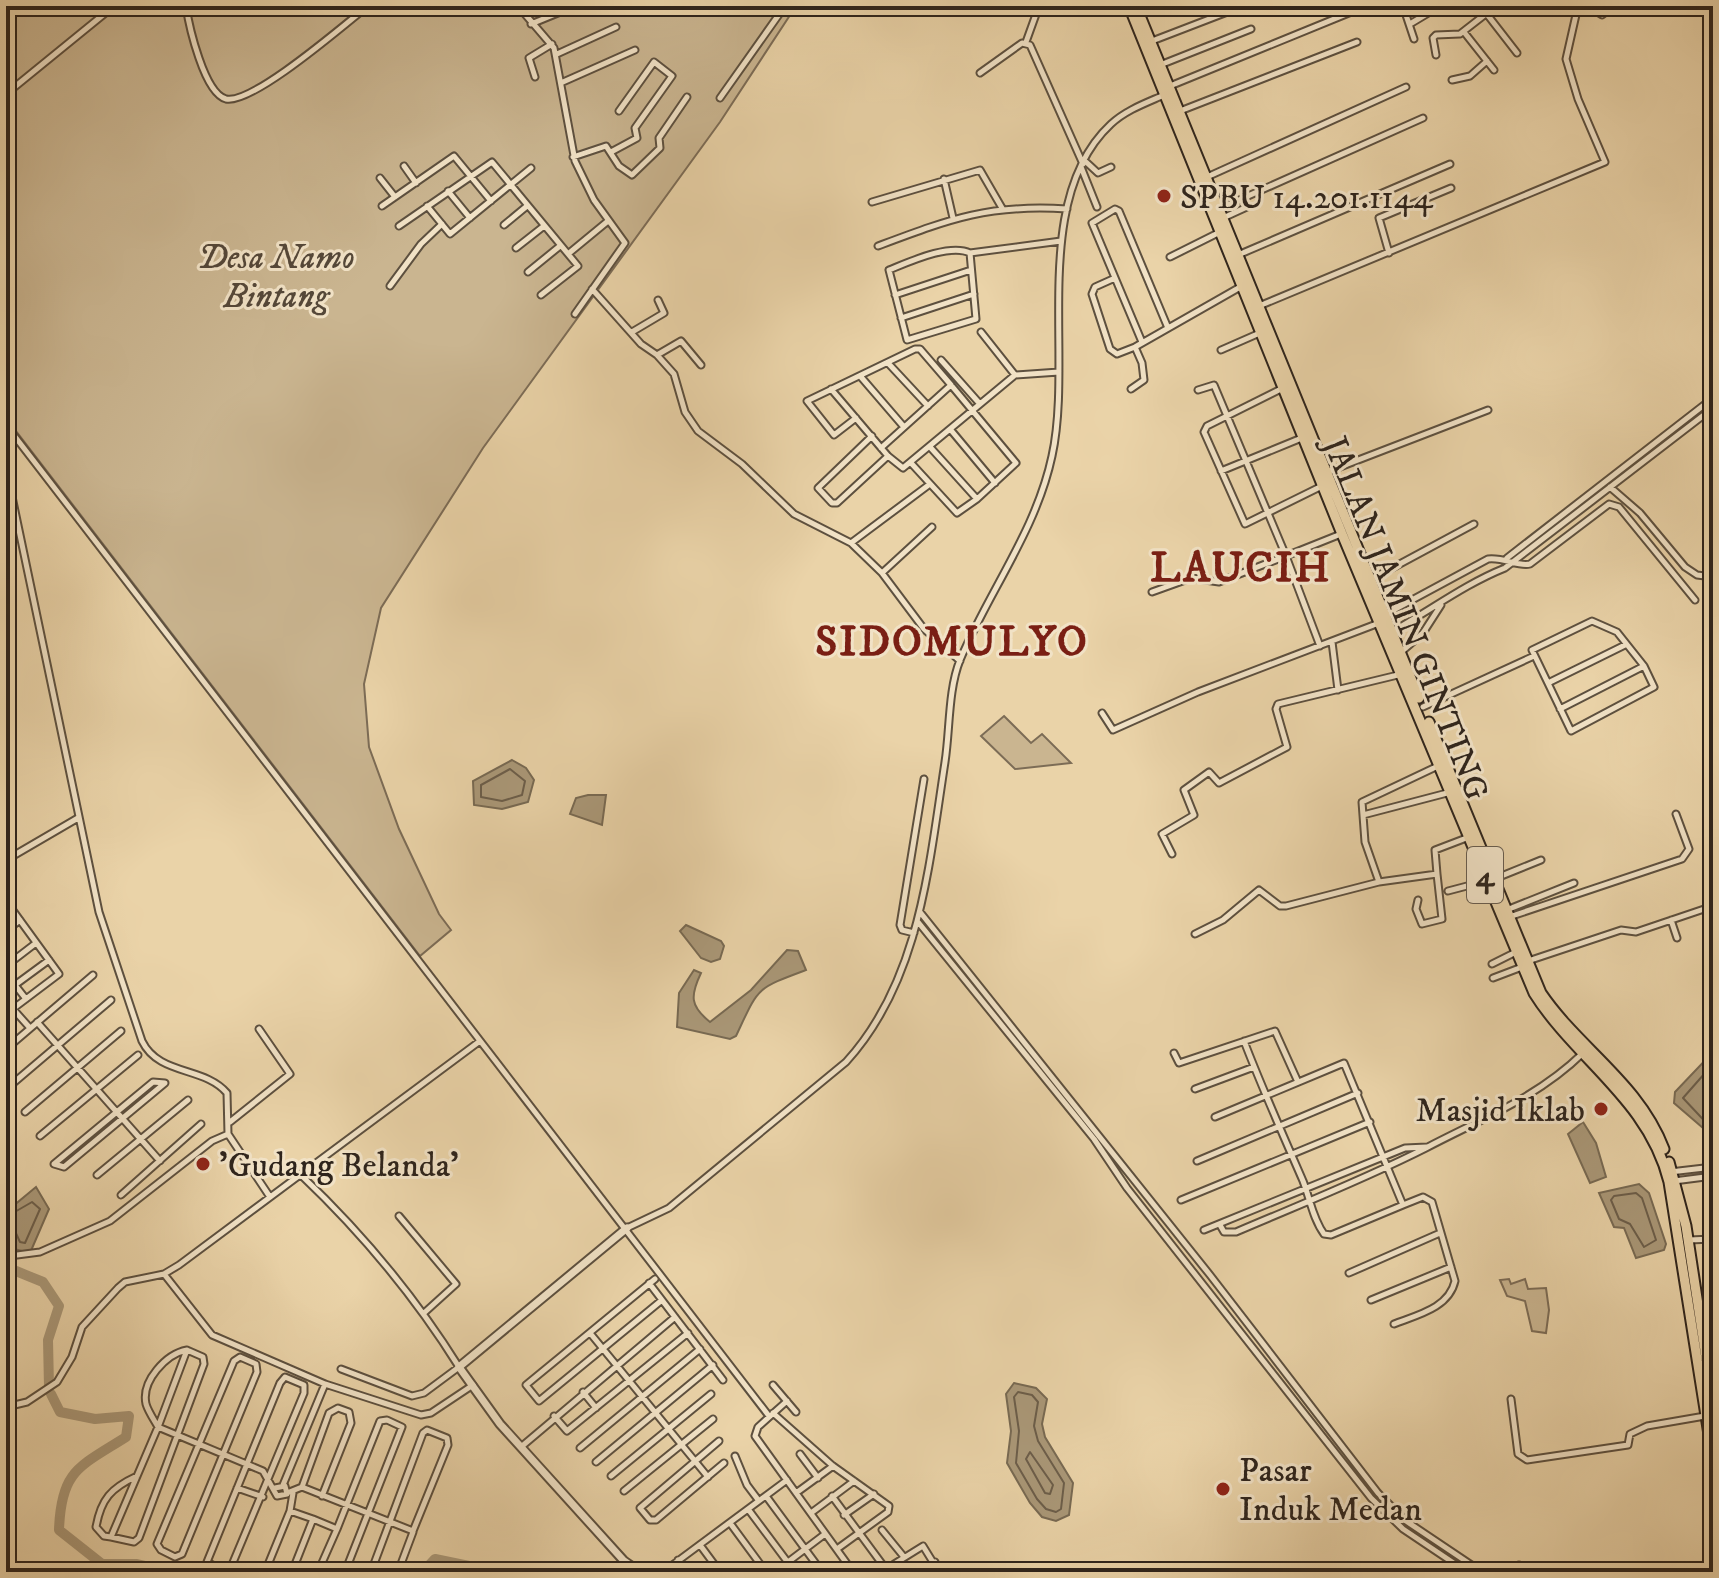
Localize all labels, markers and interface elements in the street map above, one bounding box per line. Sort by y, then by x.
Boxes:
place label: SPBU 14.201.1144 [1180,177,1434,219]
marker: SPBU 14.201.1144 [1155,187,1173,205]
park label: Desa Namo Bintang [197,237,355,318]
street label: JALAN JAMIN GINTING [1312,428,1497,807]
district label: LAUCIH [1150,543,1332,595]
district label: SIDOMULYO [815,617,1089,669]
road number: 4 [1467,847,1503,903]
place label: Masjid Iklab [1416,1090,1585,1132]
marker: Masjid Iklab [1592,1100,1610,1118]
place label: 'Gudang Belanda' [219,1145,459,1187]
marker: 'Gudang Belanda' [194,1155,212,1173]
place label: Pasar Induk Medan [1239,1450,1422,1531]
marker: Pasar Induk Medan [1214,1480,1232,1498]

